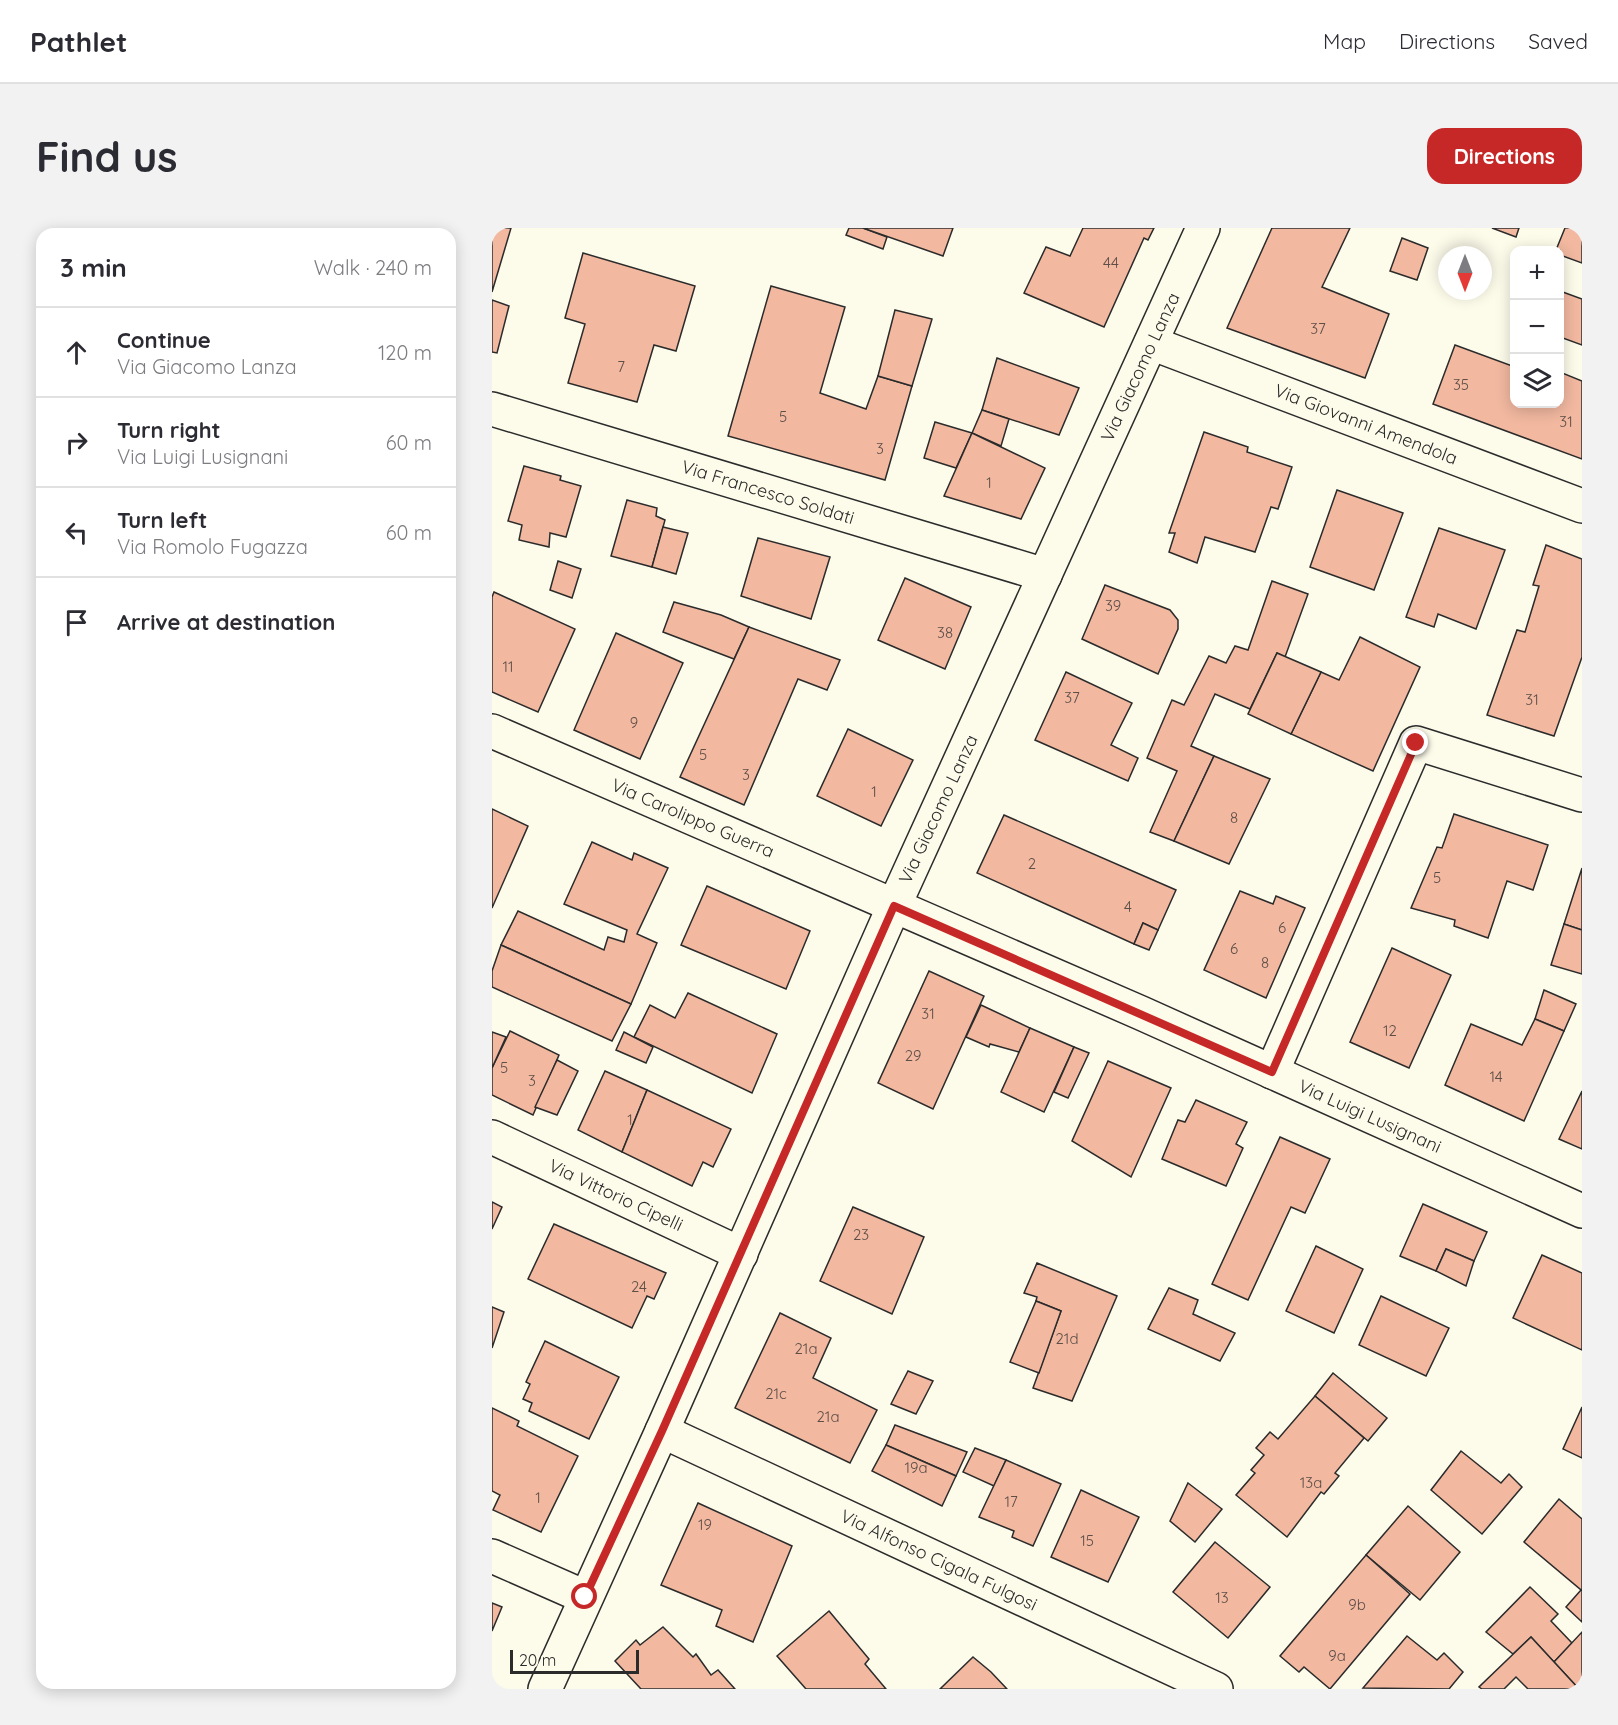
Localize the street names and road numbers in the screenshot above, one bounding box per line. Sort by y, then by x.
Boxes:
street label: Via Giacomo Lanza [1095,289,1185,445]
street label: Via Giovanni Amendola [1271,378,1461,470]
street label: Via Francesco Soldati [679,455,857,529]
street label: Via Giacomo Lanza [893,731,983,887]
street label: Via Carolippo Guerra [608,773,778,863]
street label: Via Luigi Lusignani [1295,1074,1445,1158]
street label: Via Vittorio Cipelli [545,1154,687,1236]
street label: Via Alfonso Cigala Fulgosi [837,1504,1041,1616]

